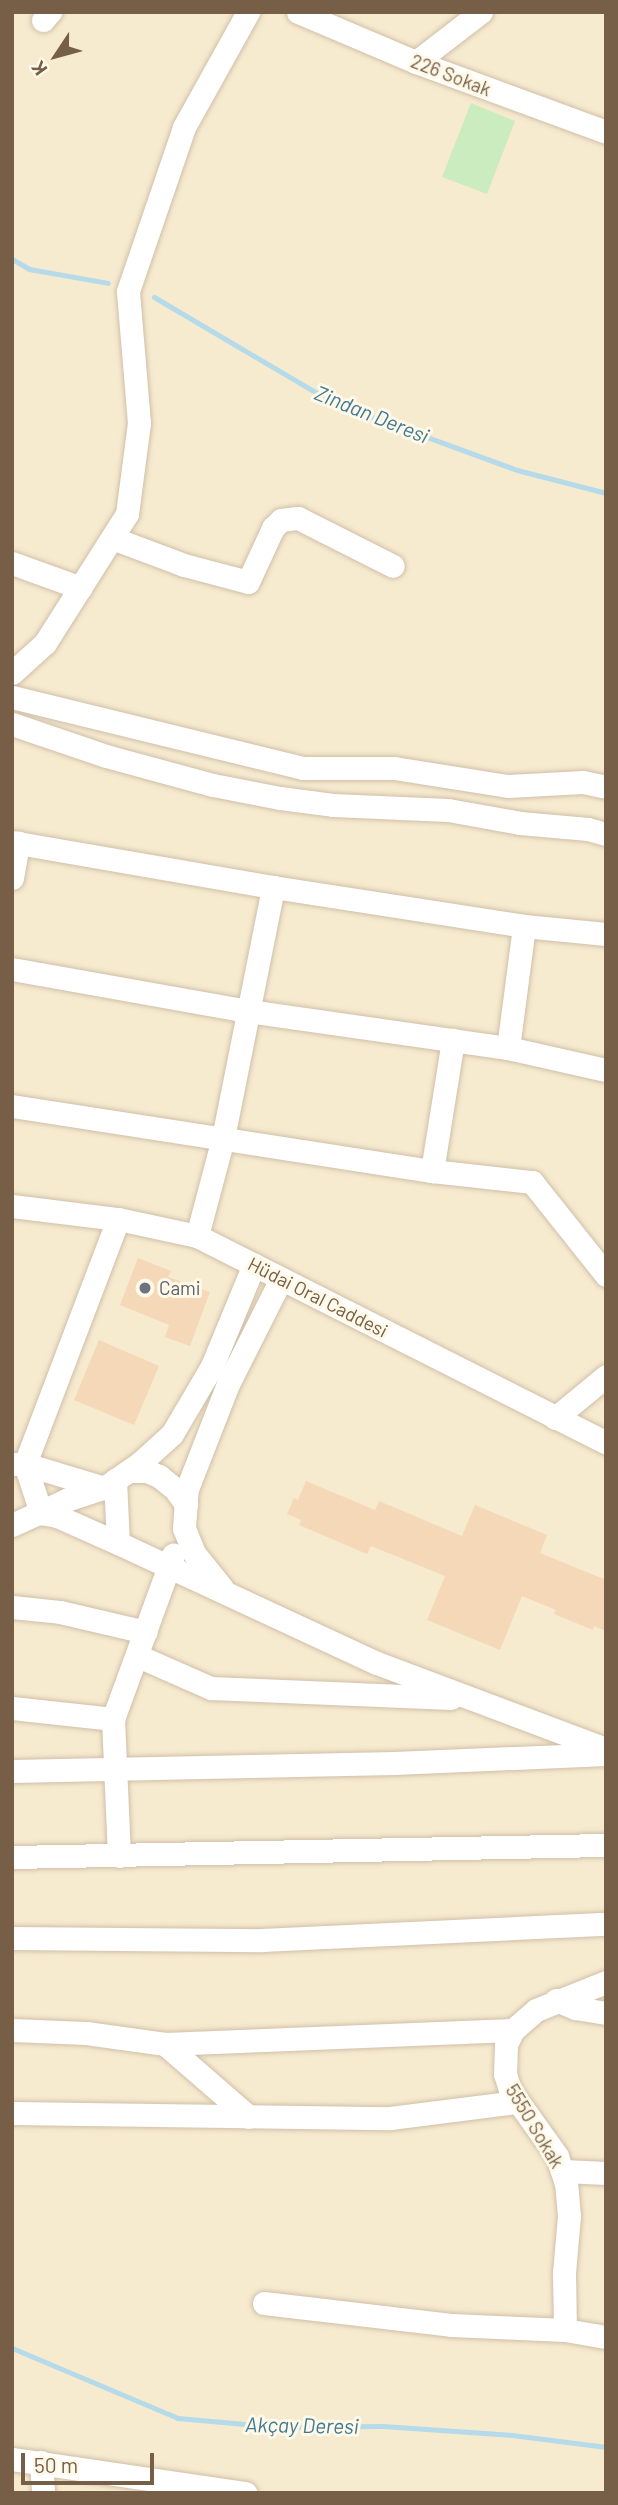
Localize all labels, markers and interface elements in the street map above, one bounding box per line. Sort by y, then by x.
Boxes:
north arrow [21,21,91,91]
street label: 226 Sokak [408,49,494,101]
text: K [26,57,51,80]
water label: Zindan Deresi [311,380,433,448]
street label: Hüdai Oral Caddesi [244,1252,392,1342]
place label: Cami [159,1277,201,1299]
marker: Cami [137,1280,153,1296]
street label: 5550 Sokak [501,2080,569,2172]
water label: Akçay Deresi [245,2411,359,2439]
scale bar [24,2438,158,2482]
text: 50 m [34,2452,78,2477]

